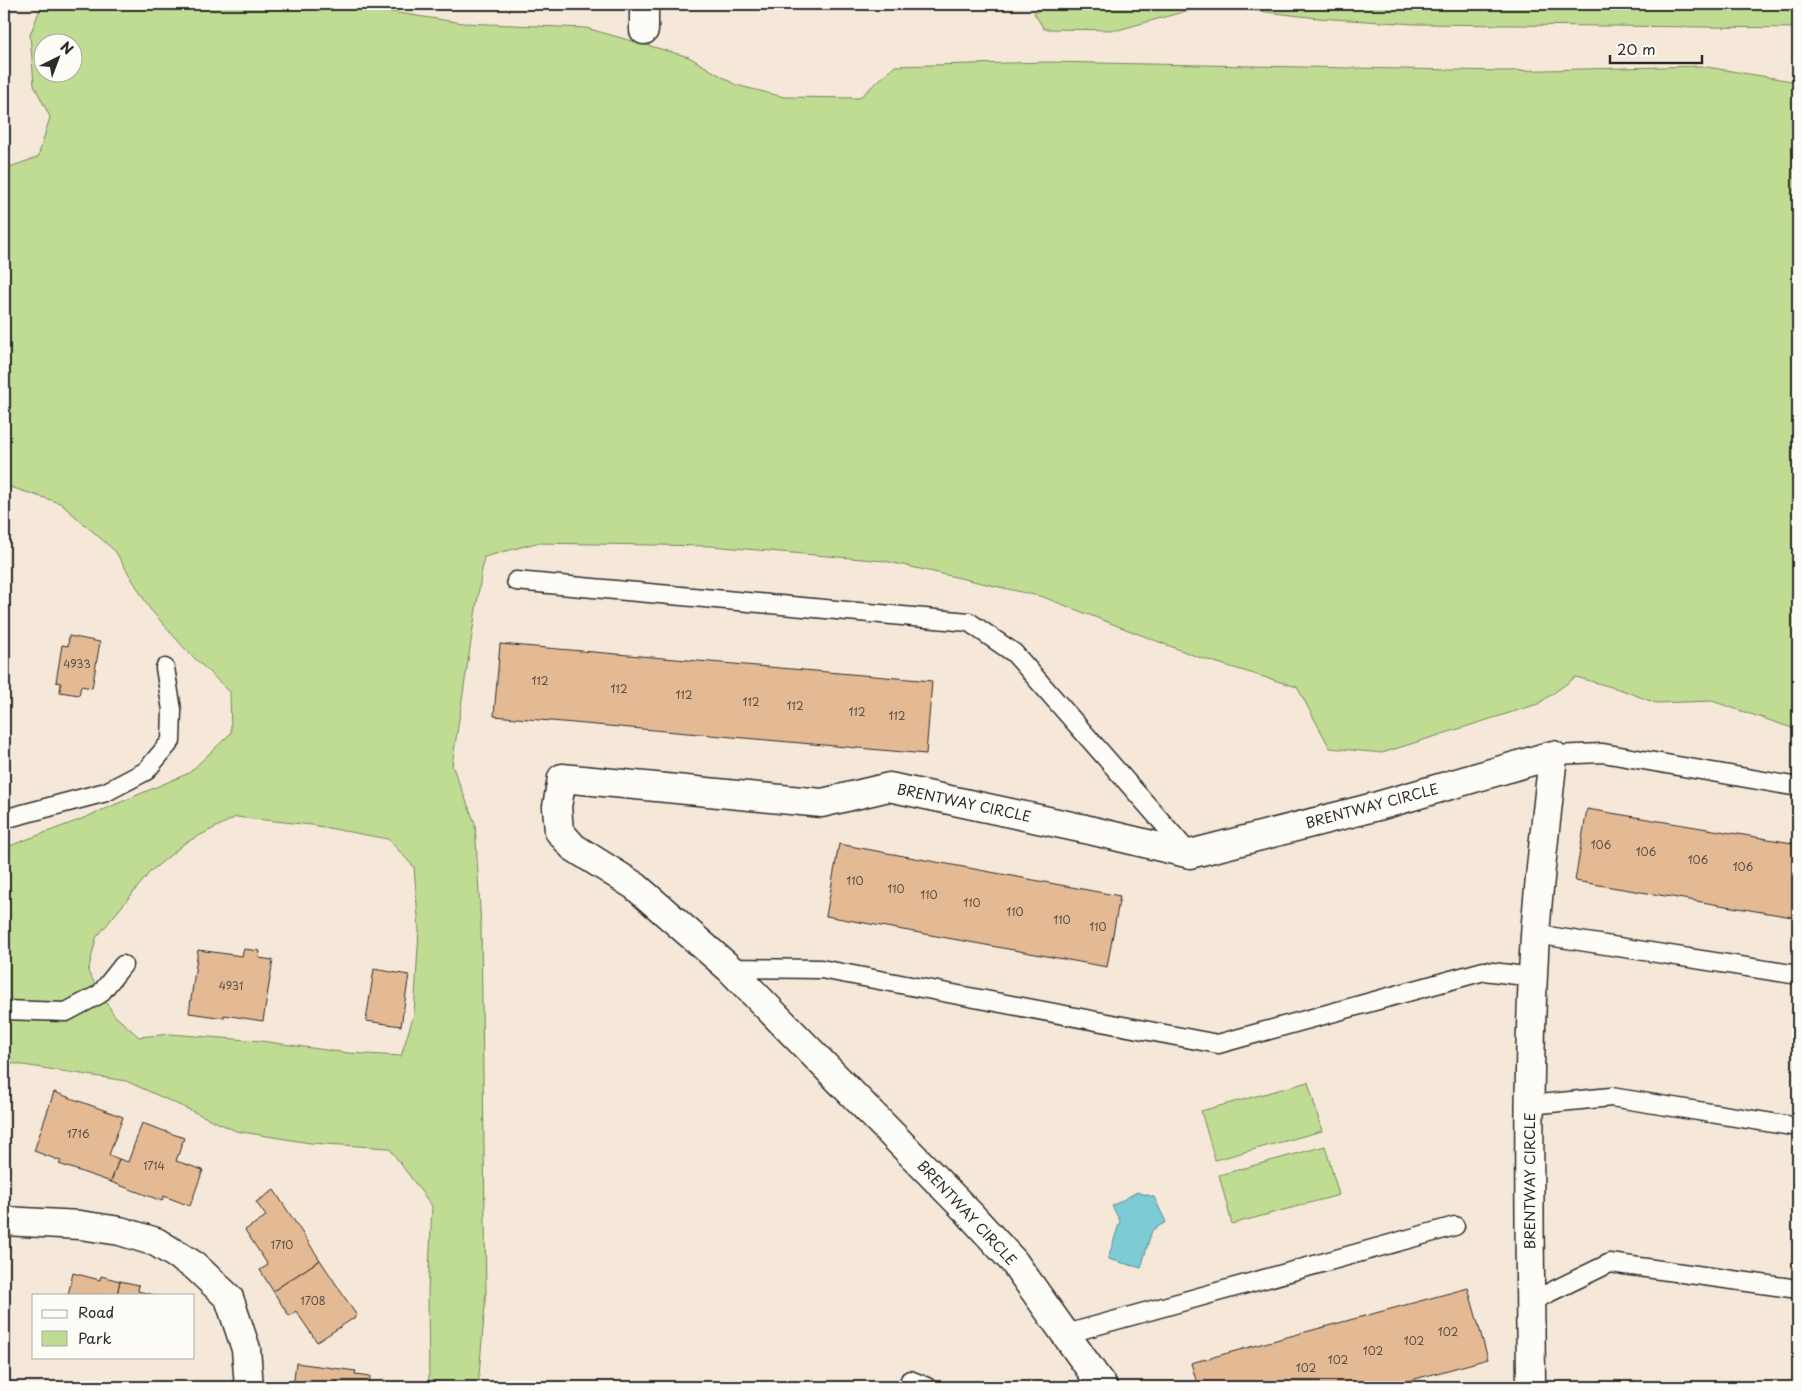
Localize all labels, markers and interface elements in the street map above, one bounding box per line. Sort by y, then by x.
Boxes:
north arrow [32,32,82,82]
scale bar [1610,32,1702,64]
text: N [56,36,78,59]
text: 20 m [1617,37,1656,60]
house number: 4933 [63,655,91,672]
house number: 112 [531,672,549,689]
house number: 112 [610,680,628,697]
house number: 112 [675,686,693,703]
house number: 112 [742,693,760,710]
house number: 112 [786,697,804,714]
house number: 112 [848,703,866,720]
house number: 112 [888,707,906,724]
street label: BRENTWAY CIRCLE [895,778,1033,827]
street label: BRENTWAY CIRCLE [1303,778,1441,833]
house number: 106 [1591,836,1612,853]
house number: 106 [1636,843,1657,860]
house number: 106 [1688,851,1709,868]
house number: 106 [1733,858,1754,875]
house number: 110 [846,872,864,889]
house number: 110 [887,880,905,897]
house number: 110 [920,886,938,903]
house number: 110 [963,894,981,911]
house number: 110 [1006,903,1024,920]
house number: 110 [1053,911,1071,928]
house number: 110 [1089,918,1107,935]
house number: 4931 [219,977,243,994]
street label: BRENTWAY CIRCLE [1519,1112,1540,1250]
house number: 1716 [67,1125,90,1142]
street label: BRENTWAY CIRCLE [913,1155,1022,1270]
house number: 1714 [143,1157,165,1174]
house number: 1710 [271,1236,293,1253]
house number: 1708 [300,1292,326,1309]
legend [32,1294,195,1358]
text: Road [78,1300,114,1323]
house number: 102 [1438,1323,1458,1340]
text: Park [78,1326,112,1349]
house number: 102 [1404,1332,1424,1349]
house number: 102 [1363,1342,1383,1359]
house number: 102 [1328,1351,1348,1368]
house number: 102 [1296,1359,1316,1376]

